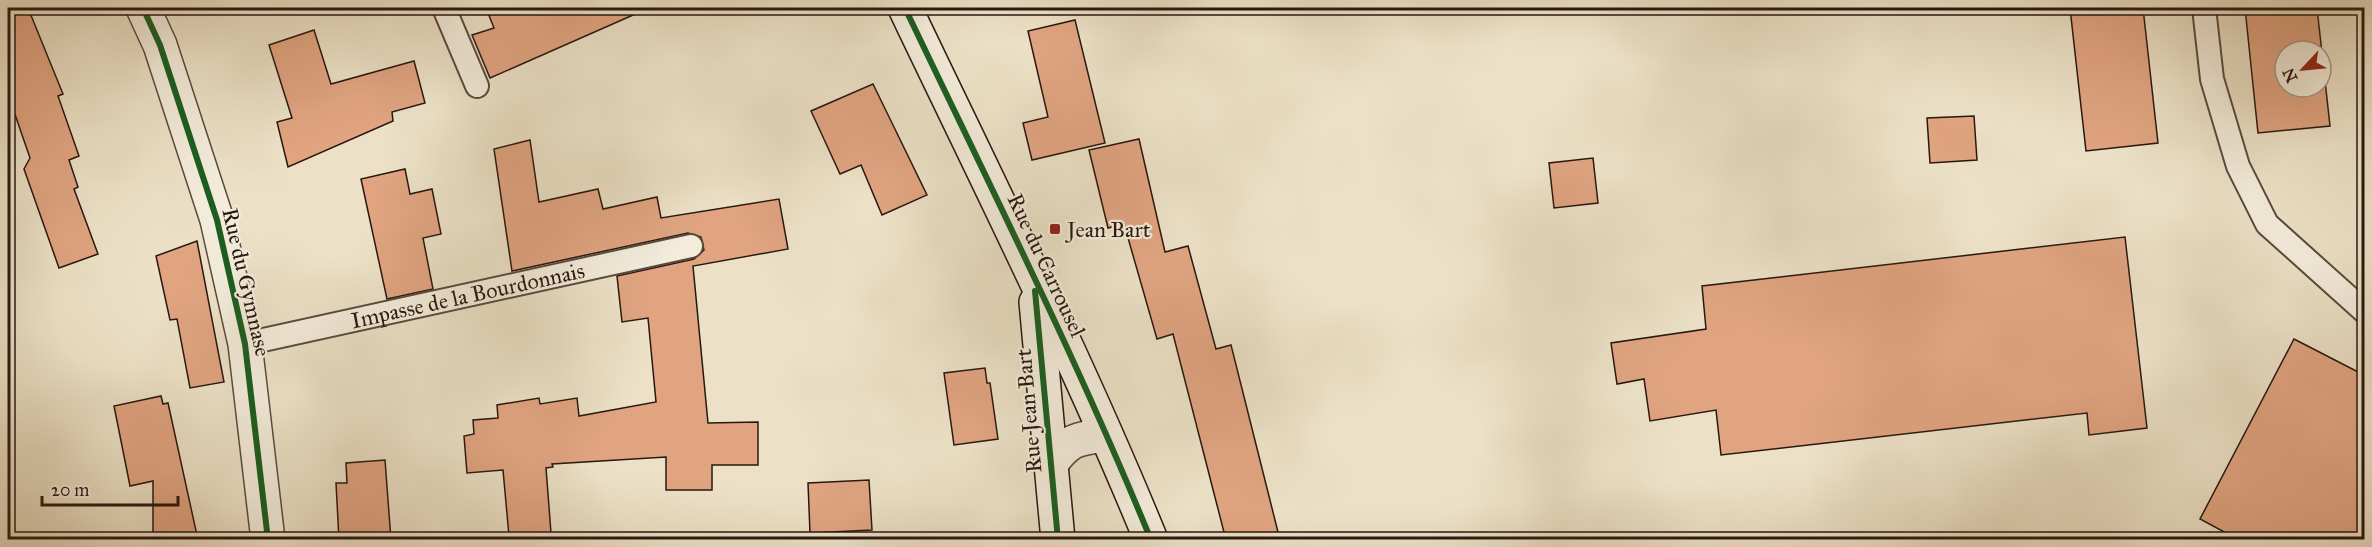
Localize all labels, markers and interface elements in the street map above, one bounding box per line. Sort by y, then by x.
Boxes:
north arrow [2273,39,2333,99]
text: N [2278,65,2301,86]
street label: Rue du Carrousel [1002,189,1092,341]
street label: Rue du Gymnase [216,205,277,359]
place label: Jean Bart [1065,216,1151,243]
marker: Jean Bart [1048,222,1062,236]
street label: Impasse de la Bourdonnais [348,257,587,334]
street label: Rue Jean Bart [1010,348,1047,474]
scale bar [42,469,178,507]
text: 20 m [51,479,89,501]

